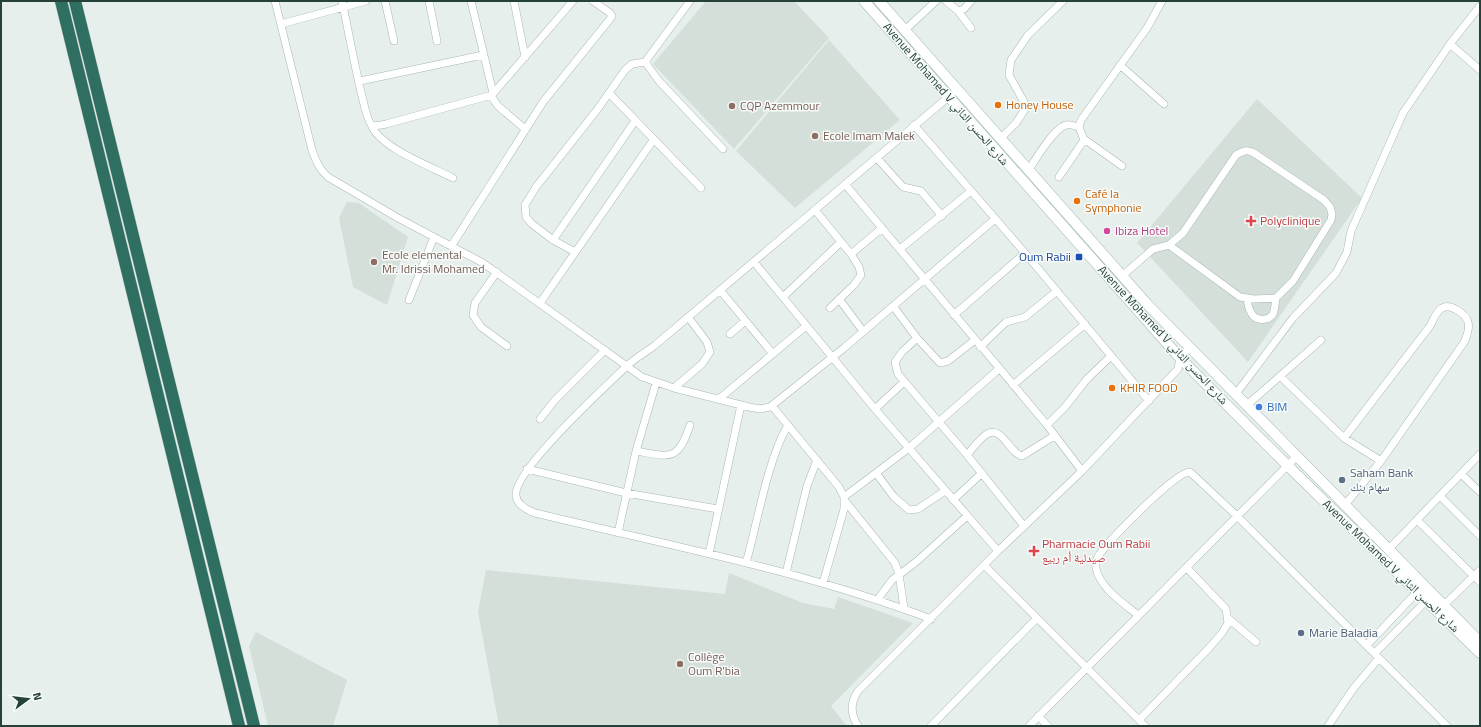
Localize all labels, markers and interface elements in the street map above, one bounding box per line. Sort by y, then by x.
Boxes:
street label: Avenue Mohamed V شارع الحسن الثاني [878,18,1014,170]
place label: Honey House [1006,95,1074,114]
place label: CQP Azemmour [740,96,820,115]
marker: Honey House [993,100,1003,110]
marker: CQP Azemmour [727,101,737,111]
place label: Ecole Imam Malek [823,126,915,145]
marker: Ecole Imam Malek [810,131,820,141]
place label: Café la Symphonie [1085,184,1141,217]
marker: Café la Symphonie [1072,196,1082,206]
place label: Polyclinique [1260,211,1320,230]
marker: Polyclinique [1245,215,1257,227]
place label: Ibiza Hotel [1115,221,1168,240]
marker: Ibiza Hotel [1102,226,1112,236]
place label: Ecole elemental Mr. Idrissi Mohamed [382,245,485,278]
place label: Oum Rabii [1019,247,1071,266]
marker: Oum Rabii [1074,252,1084,262]
marker: Ecole elemental Mr. Idrissi Mohamed [369,257,379,267]
street label: Avenue Mohamed V شارع الحسن الثاني [1093,261,1233,409]
place label: KHIR FOOD [1120,378,1178,397]
marker: KHIR FOOD [1107,383,1117,393]
place label: BIM [1267,397,1287,416]
marker: BIM [1254,402,1264,412]
place label: Saham Bank سهام بنك [1350,463,1413,496]
marker: Saham Bank سهام بنك [1337,475,1347,485]
street label: Avenue Mohamed V شارع الحسن الثاني [1318,495,1464,637]
place label: Pharmacie Oum Rabii صيدلية أم ربيع [1042,534,1150,567]
marker: Pharmacie Oum Rabii صيدلية أم ربيع [1029,546,1039,556]
place label: Marie Baladia [1309,623,1378,642]
marker: Marie Baladia [1296,628,1306,638]
place label: Collège Oum R'bia [688,647,740,680]
marker: Collège Oum R'bia [675,659,685,669]
north arrow [8,679,48,719]
text: N [29,691,46,702]

